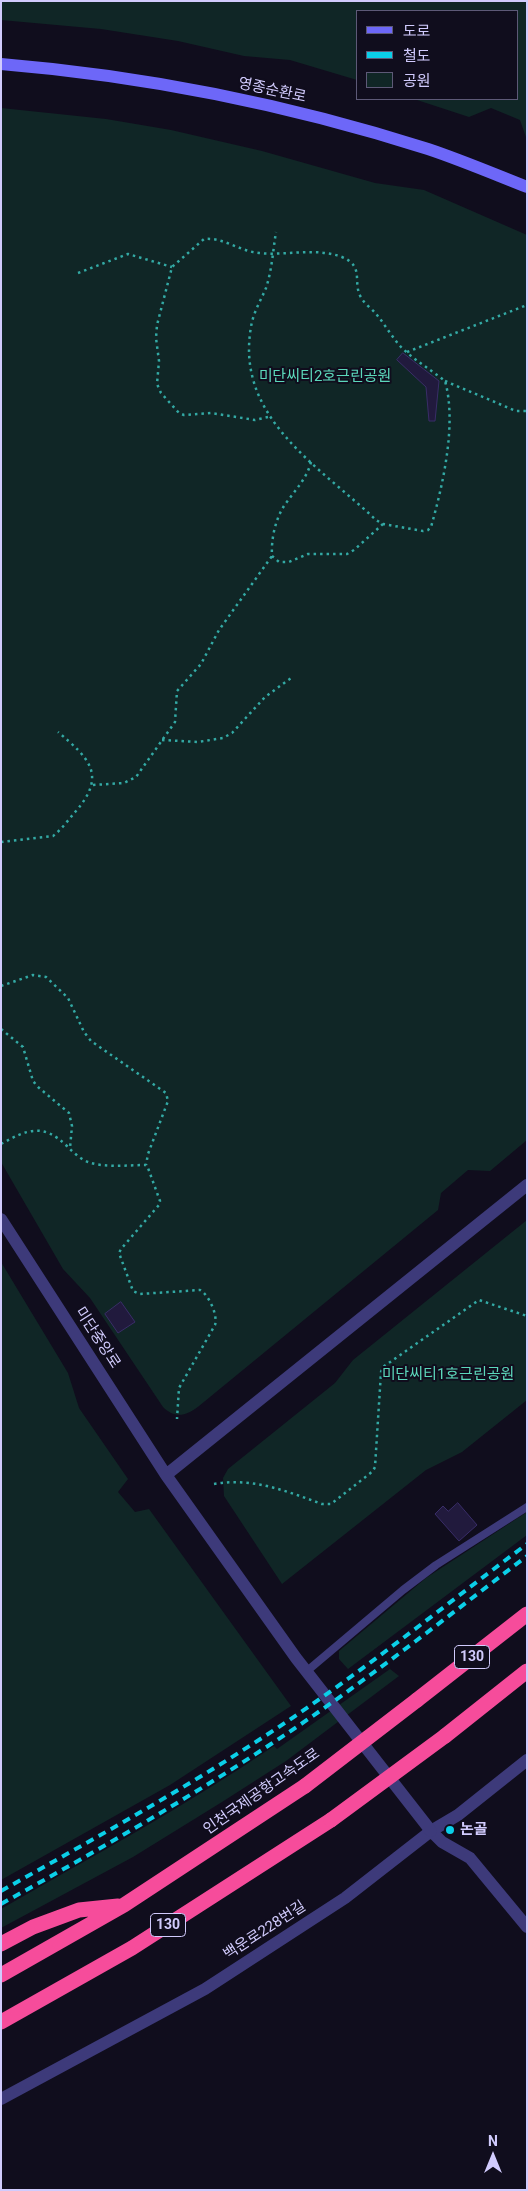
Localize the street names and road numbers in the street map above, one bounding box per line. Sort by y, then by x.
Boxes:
street label: 영종순환로 [236,75,308,107]
street label: 미단중앙로 [71,1304,123,1372]
road number: 130 [454,1645,490,1668]
street label: 인천국제공항고속도로 [200,1745,324,1839]
street label: 백운로228번길 [221,1898,309,1964]
road number: 130 [150,1914,186,1936]

